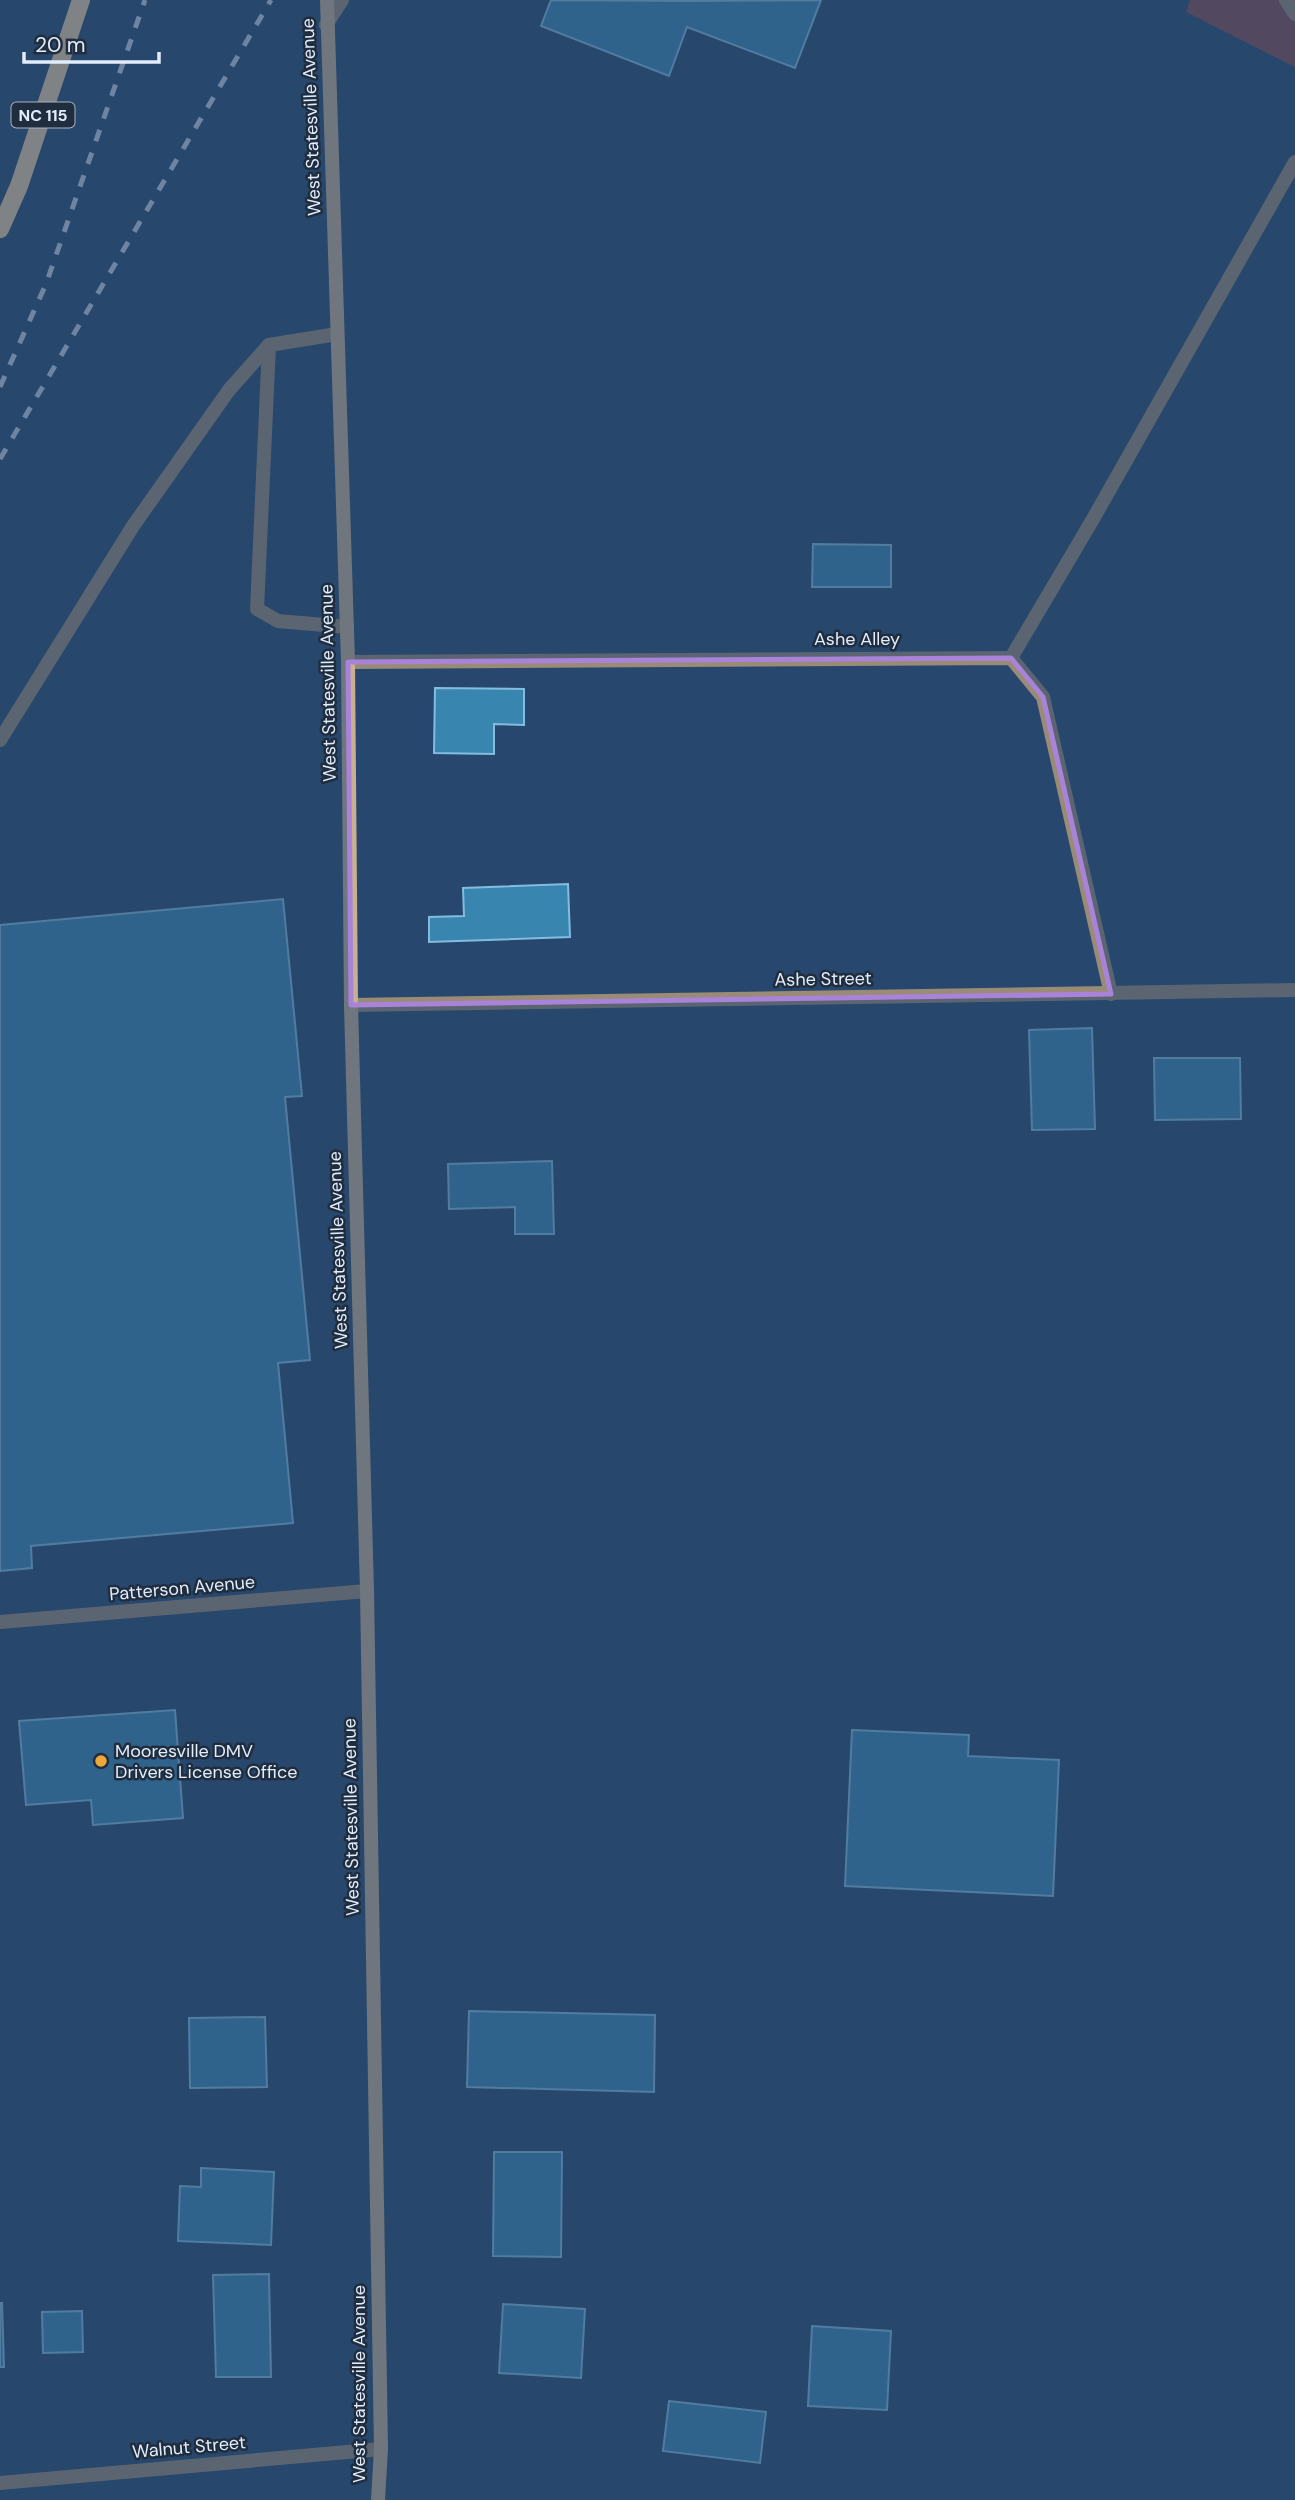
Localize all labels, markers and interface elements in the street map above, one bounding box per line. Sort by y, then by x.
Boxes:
street label: West Statesville Avenue [296,18,326,216]
scale bar [24,21,159,65]
text: 20 m [35,31,86,59]
road number: NC 115 [12,102,74,127]
street label: West Statesville Avenue [314,584,342,782]
street label: Ashe Alley [814,627,900,651]
street label: Ashe Street [774,966,872,992]
street label: West Statesville Avenue [323,1151,353,1349]
street label: Patterson Avenue [108,1570,256,1606]
street label: West Statesville Avenue [337,1718,365,1916]
place label: Mooresville DMV Drivers License Office [115,1739,298,1784]
marker: Mooresville DMV Drivers License Office [93,1753,109,1769]
street label: West Statesville Avenue [347,2285,371,2483]
street label: Walnut Street [131,2430,247,2464]

